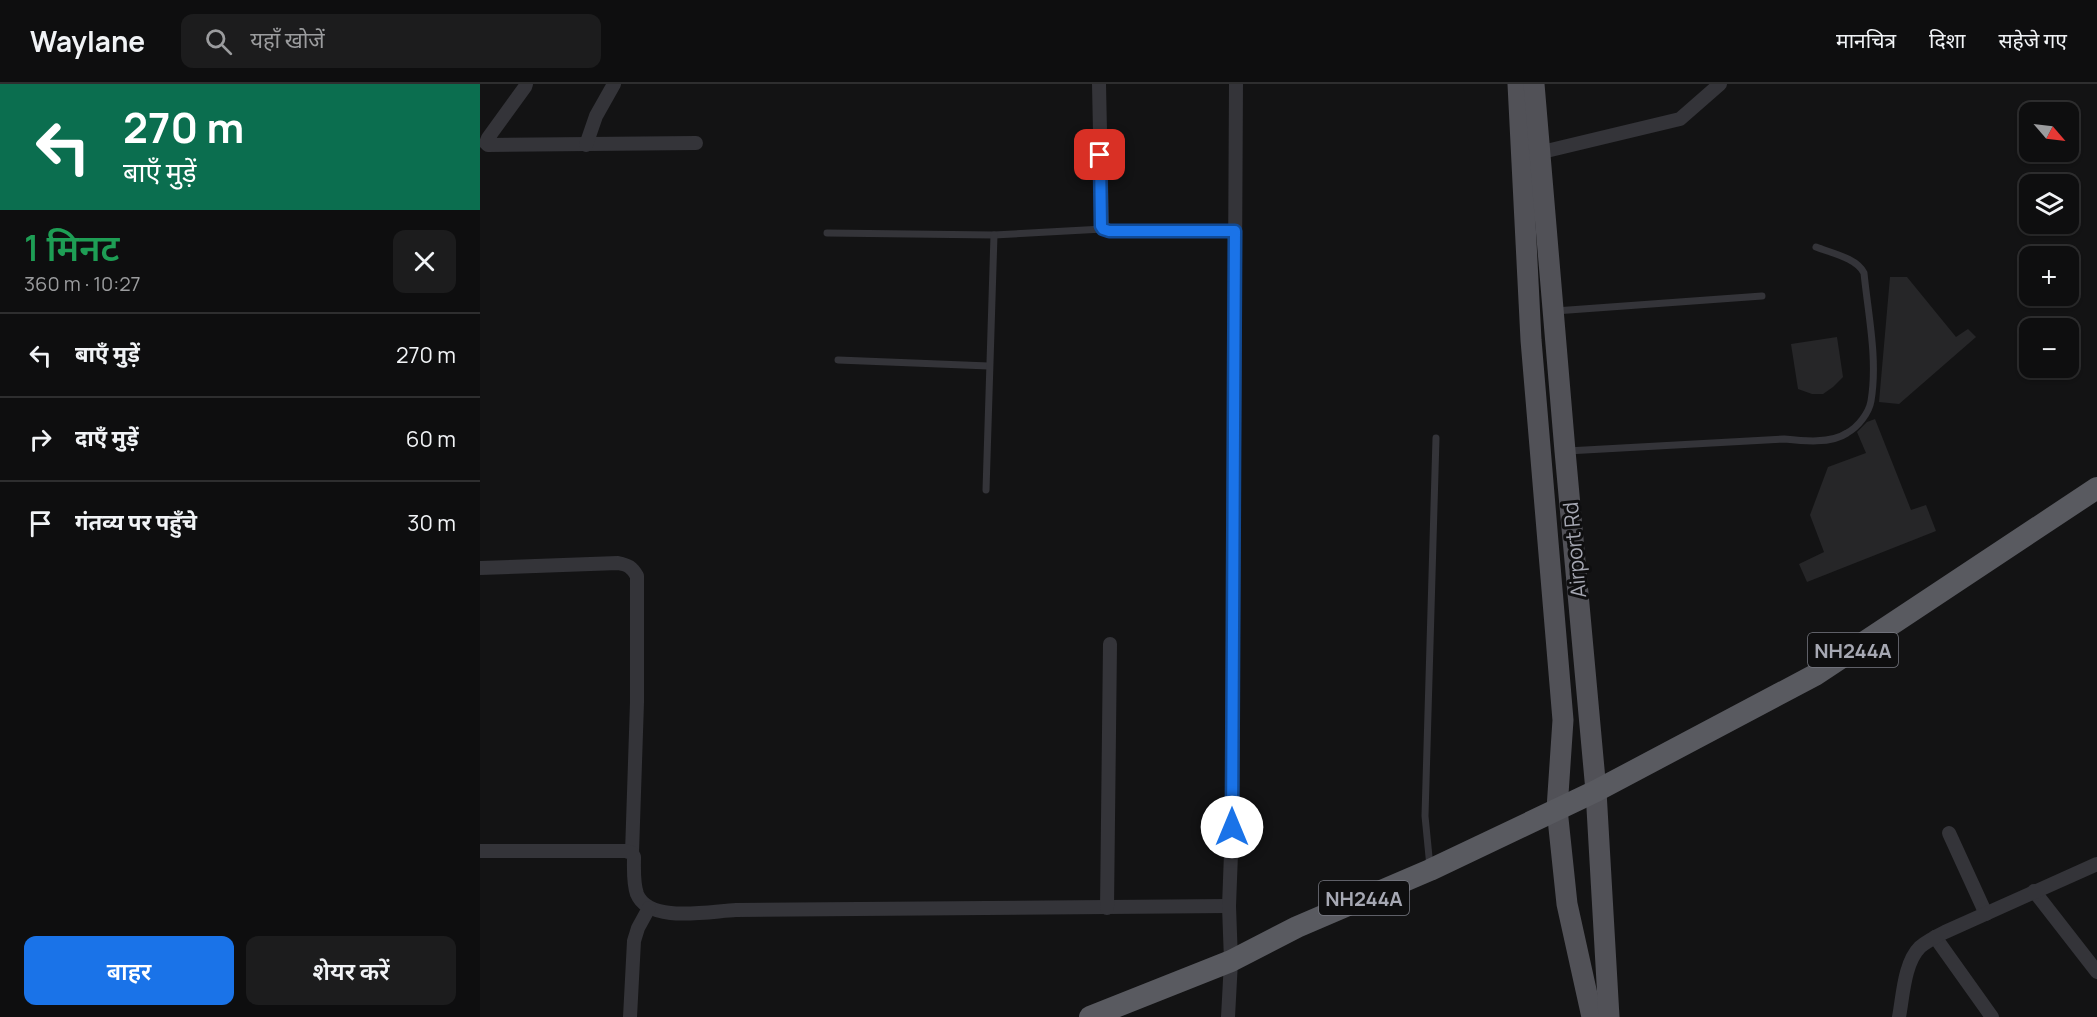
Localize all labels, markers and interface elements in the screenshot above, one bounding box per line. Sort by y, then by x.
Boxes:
search box [181,14,601,68]
text: Waylane [30,22,145,60]
icon: search [202,25,235,58]
text: यहाँ खोजें [250,25,325,55]
text: मानचित्र [1836,26,1896,54]
text: दिशा [1929,26,1965,54]
text: सहेजे गए [1998,26,2067,54]
text: 270 m [123,98,244,156]
north arrow [2019,102,2079,162]
map controls [2019,102,2079,378]
icon: left [24,108,102,186]
pin [1074,129,1125,180]
icon: arrive [1083,138,1116,171]
text: बाएँ मुड़ें [123,153,196,190]
button: layers [2019,174,2079,234]
text: 1 मिनट [24,223,119,272]
button: close [393,230,456,293]
button: + [2019,246,2079,306]
text: 360 m · 10:27 [24,270,141,297]
button: − [2019,318,2079,378]
icon: left [24,339,57,372]
text: बाएँ मुड़ें [75,339,140,369]
text: 270 m [396,340,456,370]
icon: right [24,423,57,456]
text: दाएँ मुड़ें [75,423,138,453]
text: 60 m [406,424,456,454]
street label: Airport Rd [1556,501,1592,599]
icon: arrive [24,507,57,540]
text: गंतव्य पर पहुँचे [75,507,197,537]
text: 30 m [407,508,456,538]
road number: NH244A [1808,633,1898,667]
position arrow [1200,795,1264,859]
road number: NH244A [1319,881,1409,915]
button: बाहर [24,936,234,1005]
button: शेयर करें [246,936,456,1005]

